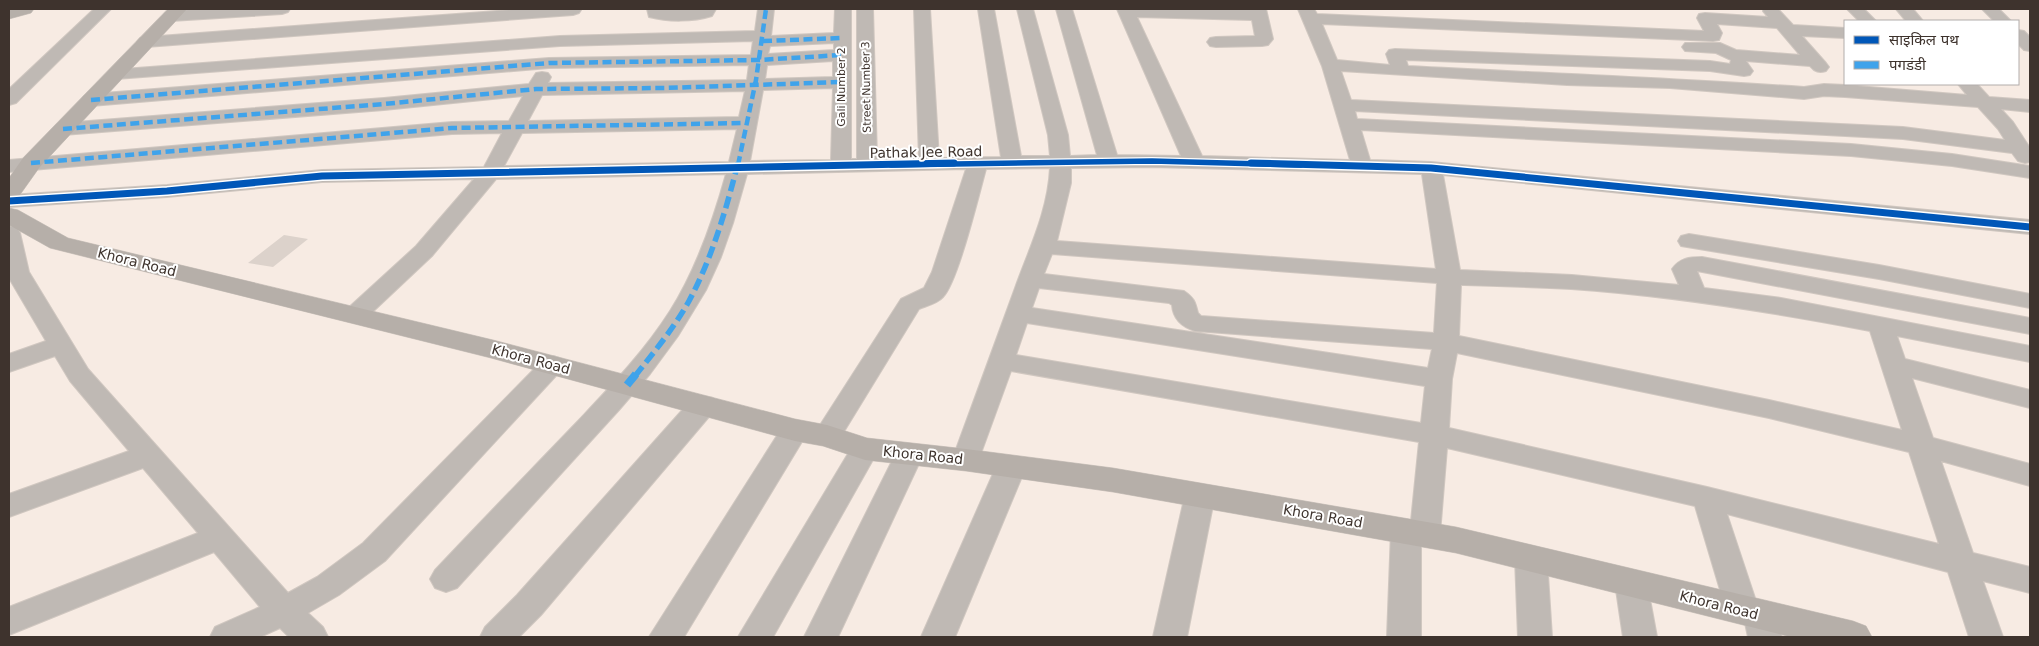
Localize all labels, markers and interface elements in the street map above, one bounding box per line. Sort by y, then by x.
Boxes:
legend [1844,20,2019,85]
text: साइकिल पथ [1889,31,1959,49]
street label: Street Number 3 [859,41,874,133]
street label: Gali Number 2 [835,47,848,127]
text: पगडंडी [1889,56,1927,74]
street label: Pathak Jee Road [869,143,983,161]
street label: Khora Road [96,244,178,280]
street label: Khora Road [490,341,572,377]
street label: Khora Road [882,443,964,467]
street label: Khora Road [1282,501,1364,531]
street label: Khora Road [1678,587,1760,623]

